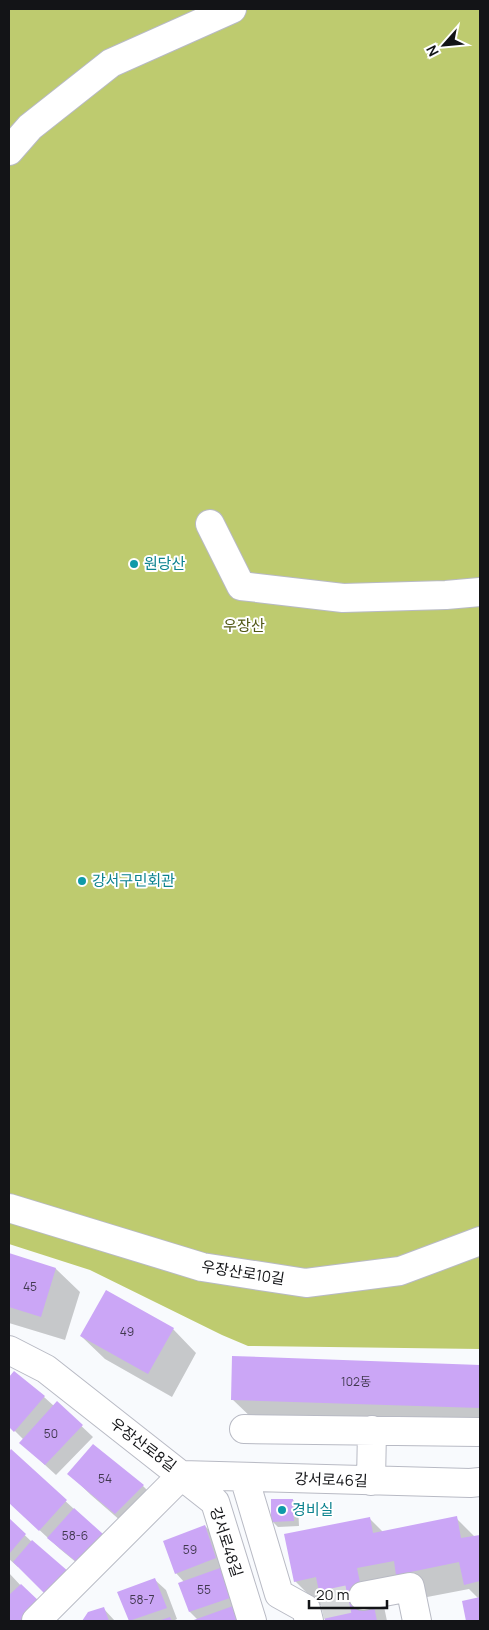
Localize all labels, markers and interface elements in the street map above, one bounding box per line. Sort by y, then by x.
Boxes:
north arrow [419,20,469,70]
text: N [421,42,443,60]
place label: 원당산 [144,553,186,574]
marker: 원당산 [128,558,140,570]
park label: 우장산 [223,615,265,636]
place label: 강서구민회관 [92,870,175,891]
marker: 강서구민회관 [76,875,88,887]
street label: 우장산로10길 [200,1256,286,1289]
house number: 45 [23,1278,37,1295]
house number: 49 [120,1323,134,1340]
house number: 102동 [341,1373,371,1390]
street label: 우장산로8길 [106,1413,181,1476]
house number: 50 [44,1425,58,1442]
street label: 강서로46길 [294,1468,368,1491]
house number: 54 [98,1470,112,1487]
place label: 경비실 [292,1499,333,1520]
street label: 강서로48길 [205,1504,248,1580]
marker: 경비실 [276,1504,288,1516]
house number: 58-6 [62,1527,88,1544]
house number: 59 [183,1541,197,1558]
scale bar [309,1578,386,1610]
house number: 55 [197,1581,211,1598]
text: 20 m [316,1584,349,1605]
house number: 58-7 [130,1591,154,1608]

